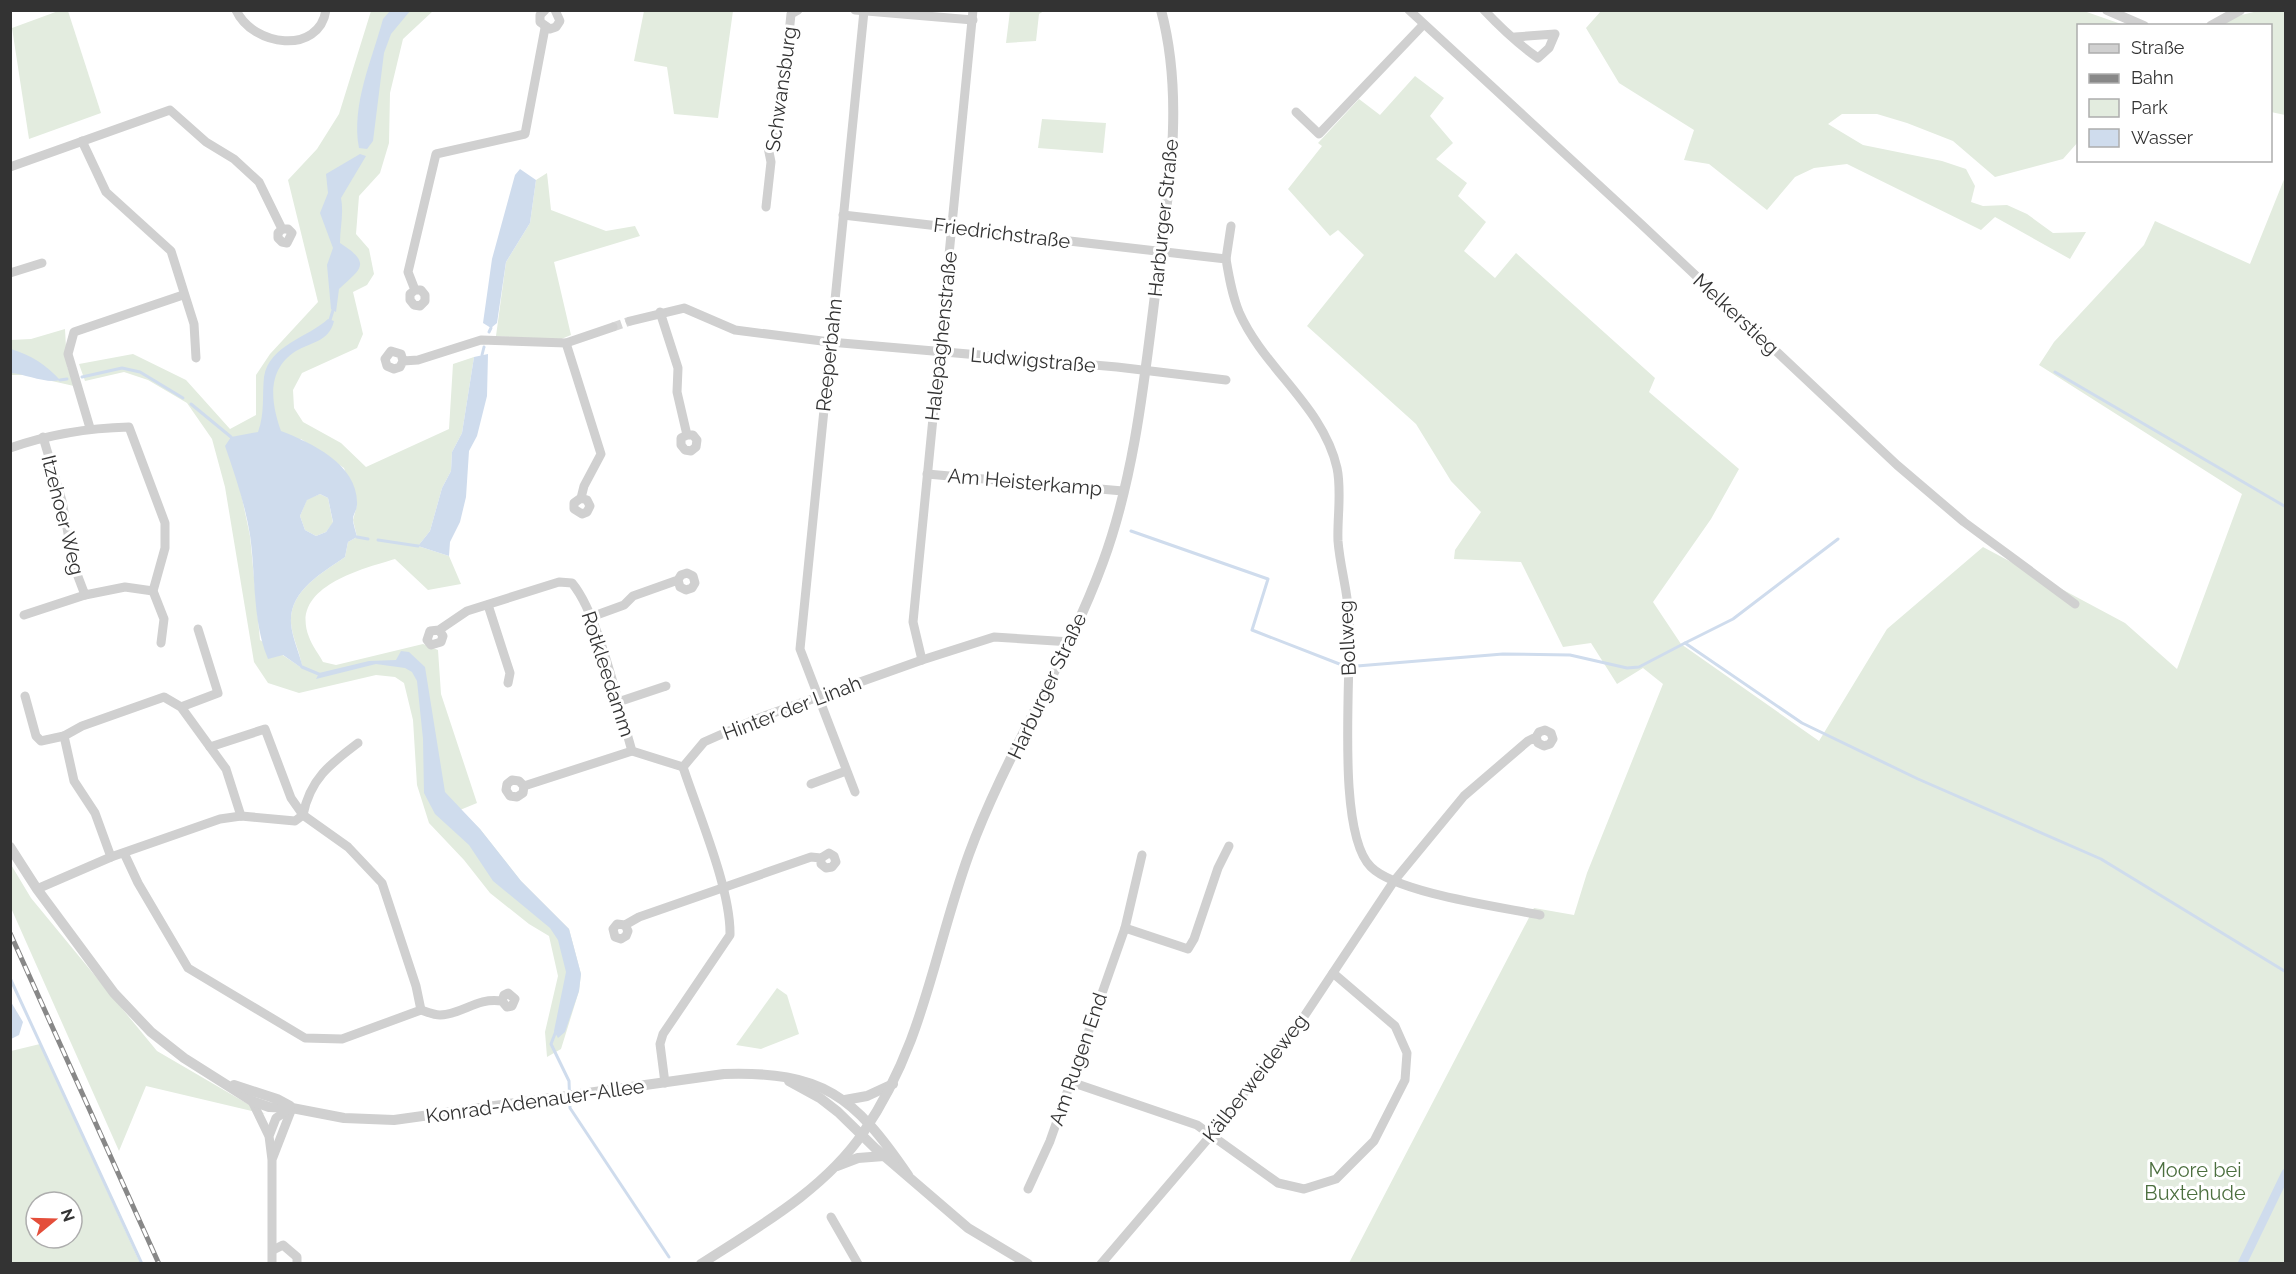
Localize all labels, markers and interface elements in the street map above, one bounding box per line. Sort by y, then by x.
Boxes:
legend [2077,24,2272,162]
street label: Schwansburg [760,25,802,153]
text: Straße [2131,37,2185,58]
text: Bahn [2131,67,2174,88]
text: Park [2131,97,2168,118]
text: Wasser [2131,127,2194,148]
street label: Harburger Straße [1143,138,1183,298]
street label: Friedrichstraße [932,213,1072,253]
street label: Halepaghenstraße [920,250,962,422]
street label: Melkerstieg [1688,268,1784,360]
street label: Reeperbahn [811,297,847,413]
street label: Ludwigstraße [969,343,1097,377]
street label: Itzehoer Weg [36,452,90,578]
street label: Am Heisterkamp [947,463,1103,501]
street label: Bollweg [1333,600,1361,676]
street label: Rotkleedamm [576,608,640,740]
street label: Harburger Straße [1003,609,1091,763]
street label: Hinter der Linah [719,671,865,745]
street label: Am Rugen End [1044,989,1112,1129]
street label: Kälberweideweg [1197,1009,1313,1147]
street label: Konrad-Adenauer-Allee [424,1074,646,1128]
park label: Moore bei Buxtehude [2144,1158,2246,1205]
north arrow [24,1190,84,1250]
text: N [57,1206,79,1224]

